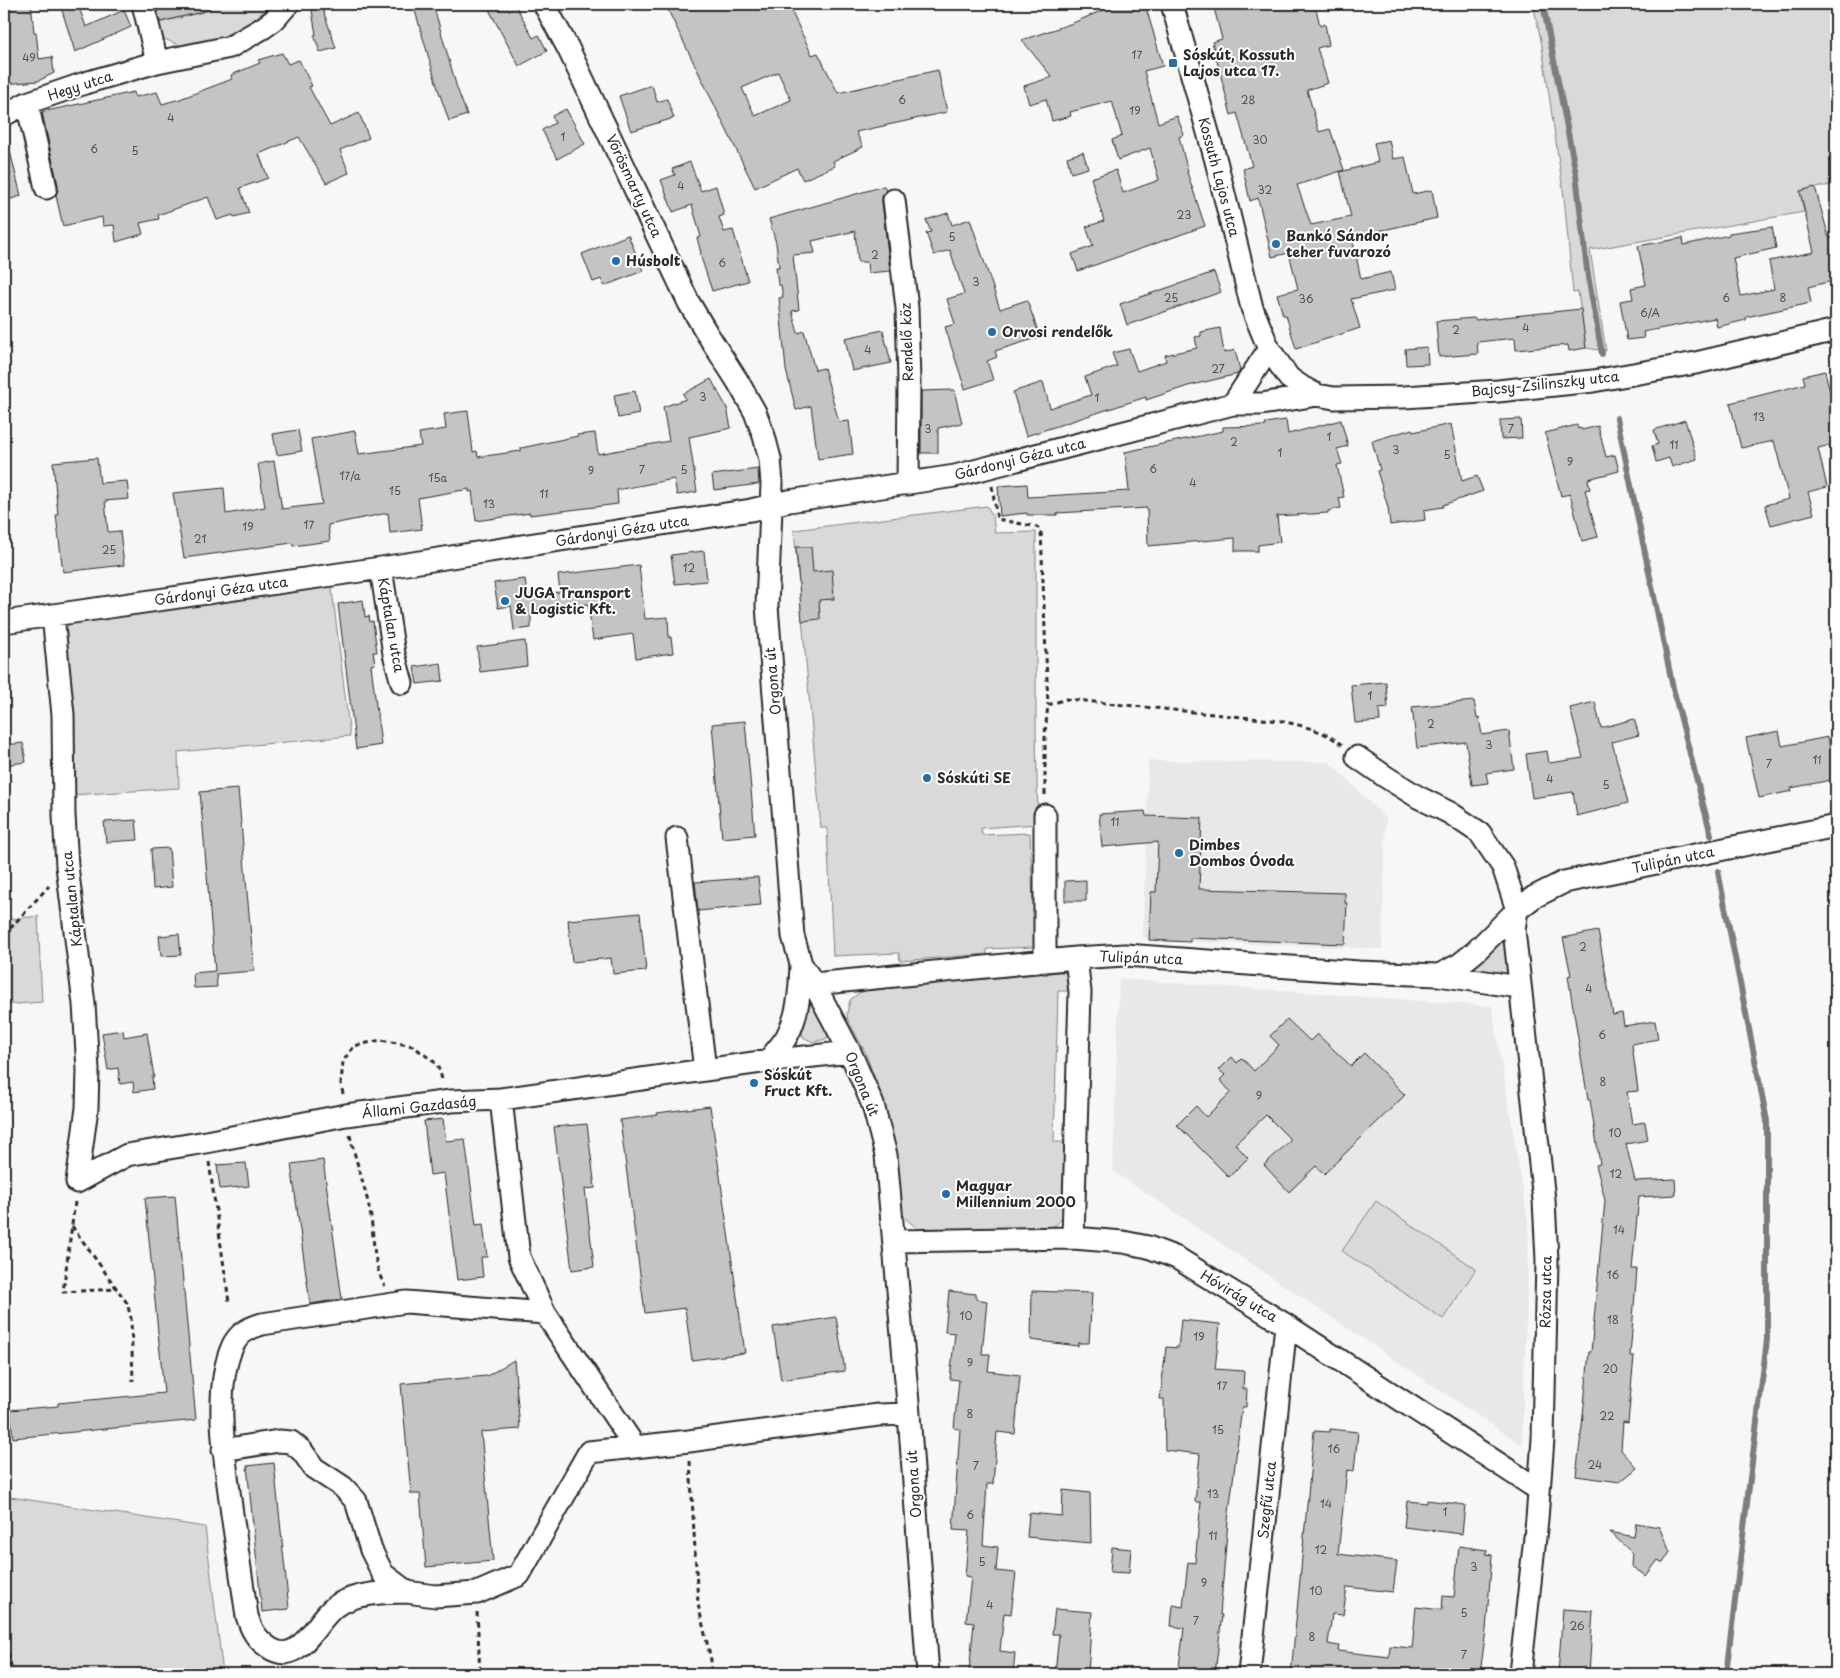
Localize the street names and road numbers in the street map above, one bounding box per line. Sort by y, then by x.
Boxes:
street label: Hegy utca [45,65,115,106]
street label: Kossuth Lajos utca [1193,115,1246,239]
street label: Vörösmarty utca [601,131,668,241]
street label: Rendelő köz [895,302,918,382]
street label: Bajcsy-Zsilinszky utca [1470,365,1620,402]
street label: Gárdonyi Géza utca [952,432,1088,485]
street label: Gárdonyi Géza utca [554,510,690,551]
street label: Gárdonyi Géza utca [153,571,289,610]
street label: Káptalan utca [373,576,410,674]
street label: Orgona út [759,646,786,716]
street label: Tulipán utca [1630,840,1716,878]
street label: Káptalan utca [56,850,87,948]
street label: Tulipán utca [1099,946,1183,969]
street label: Orgona út [840,1048,885,1120]
street label: Állami Gazdaság [361,1090,477,1123]
street label: Rózsa utca [1534,1255,1557,1328]
street label: Hóvirág utca [1197,1264,1282,1327]
street label: Orgona út [901,1449,926,1519]
street label: Szegfű utca [1252,1460,1281,1540]

